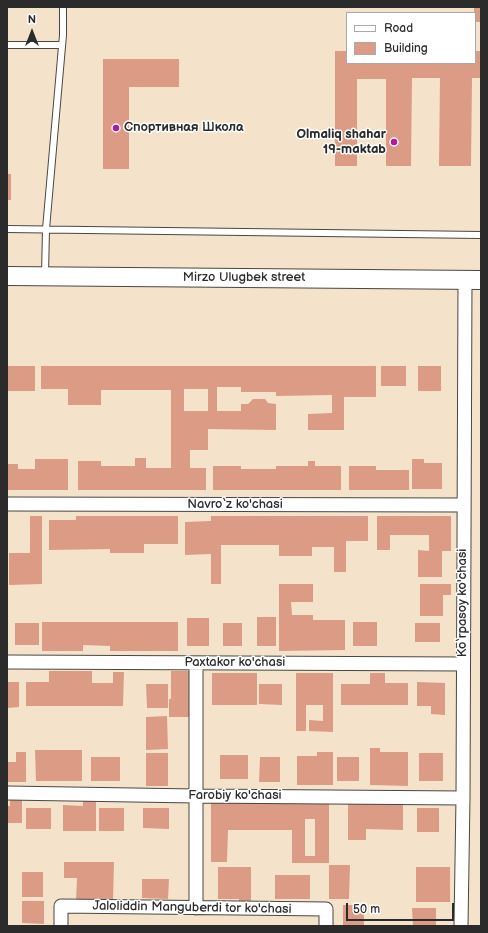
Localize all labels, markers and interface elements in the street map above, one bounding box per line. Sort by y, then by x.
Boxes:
north arrow [12,12,52,52]
legend [346,12,476,64]
text: N [28,13,36,26]
text: Road [384,21,413,36]
text: Building [384,41,428,56]
place label: Спортивная Школа [124,120,243,136]
marker: Спортивная Школа [111,123,121,133]
place label: Olmaliq shahar 19-maktab [297,127,386,158]
marker: Olmaliq shahar 19-maktab [389,137,399,147]
street label: Mirzo Ulugbek street [183,270,305,286]
street label: Navro‘z ko'chasi [187,497,283,513]
street label: Ko‘rpasoy ko'chasi [455,549,471,657]
street label: Paxtakor ko'chasi [185,655,285,671]
street label: Farobiy ko'chasi [188,788,282,804]
scale bar [348,895,456,921]
street label: Jaloliddin Manguberdi tor ko'chasi [92,898,292,918]
text: 50 m [353,902,380,917]

